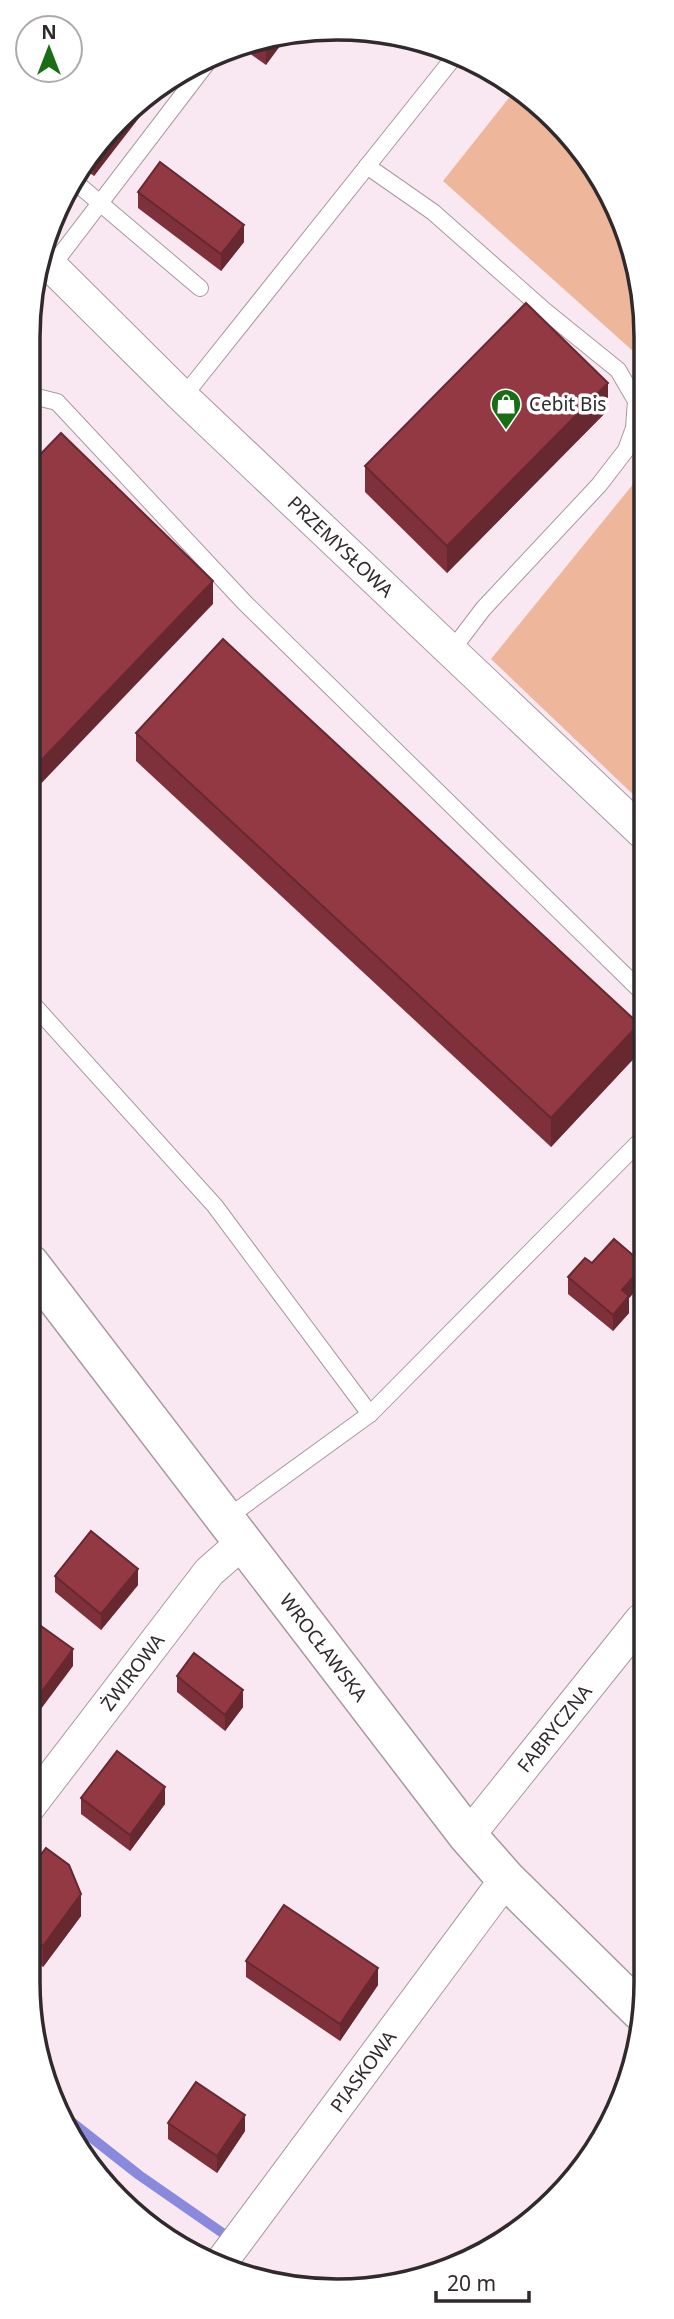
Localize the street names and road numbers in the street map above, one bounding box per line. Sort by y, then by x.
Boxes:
street label: PRZEMYSŁOWA [282,490,400,603]
street label: WROCŁAWSKA [274,1588,374,1708]
street label: ŻWIROWA [95,1628,171,1716]
street label: FABRYCZNA [511,1678,598,1778]
street label: PIASKOWA [324,2025,403,2117]

